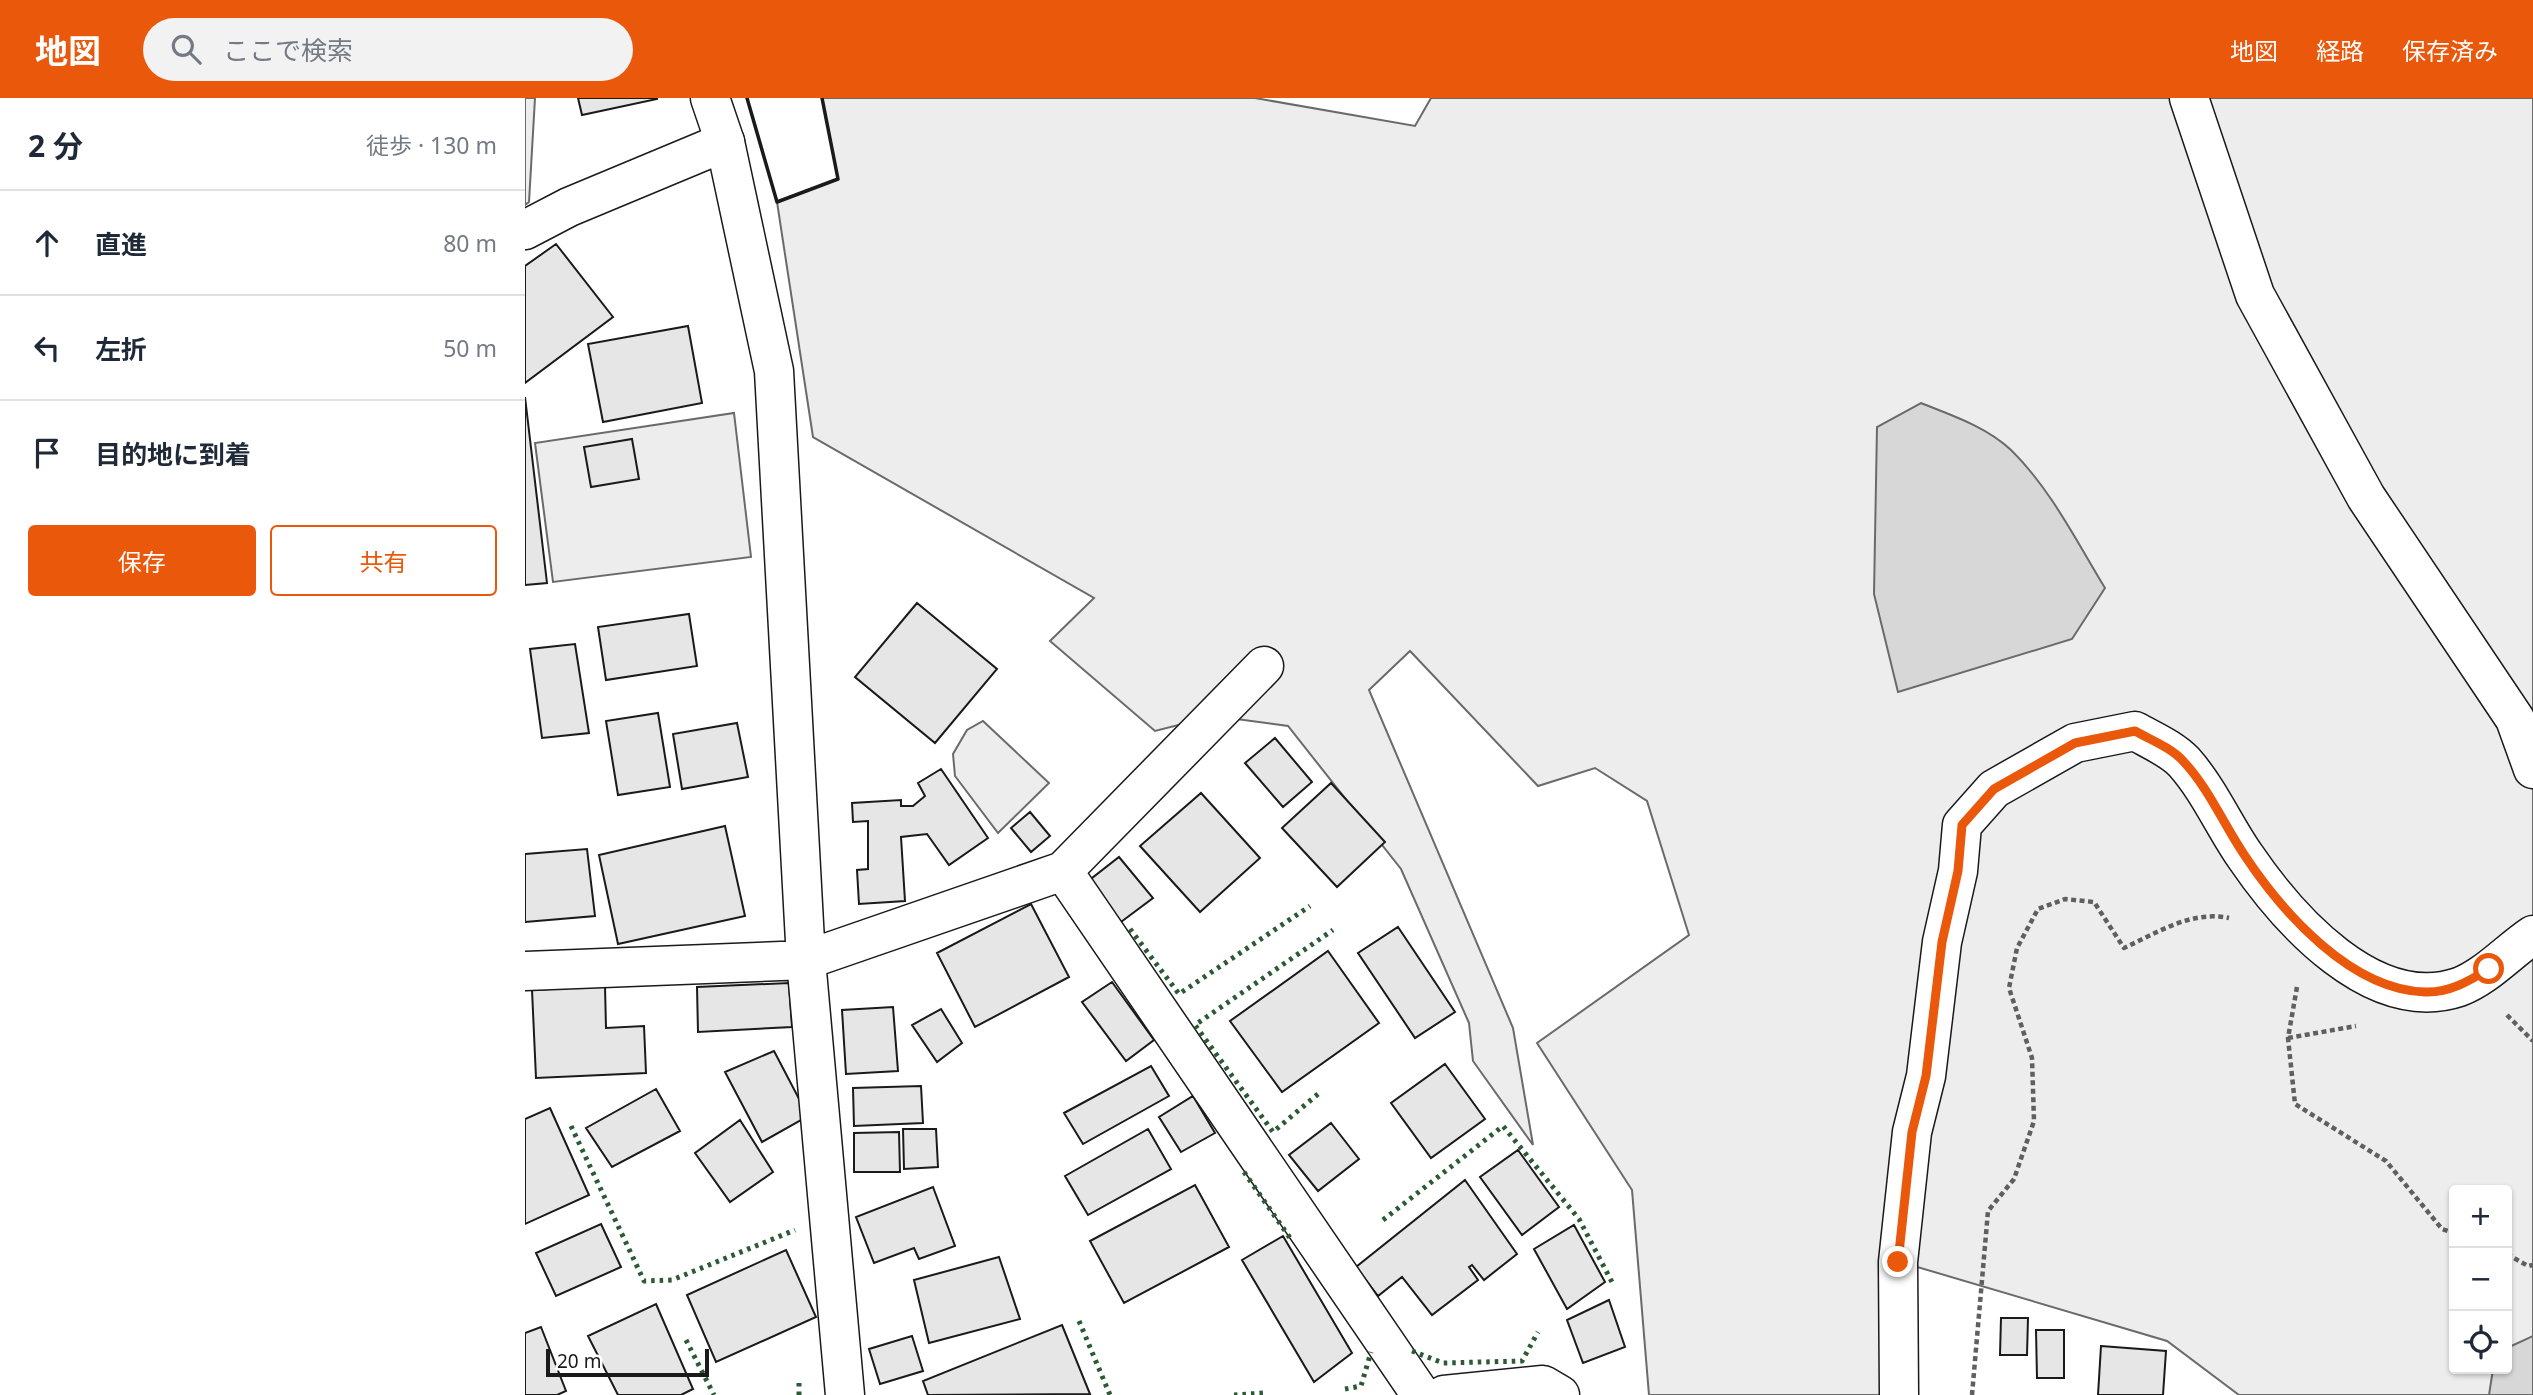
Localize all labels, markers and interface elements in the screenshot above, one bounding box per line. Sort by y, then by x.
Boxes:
search box [143,18,633,81]
text: 地図 [35,28,101,73]
icon: search [167,30,205,68]
text: ここで検索 [223,32,353,68]
text: 地図 [2230,34,2278,67]
text: 経路 [2316,34,2364,67]
text: 保存済み [2402,34,2498,67]
text: 2 分 [28,125,83,166]
text: 徒歩 · 130 m [366,129,497,161]
icon: ahead [28,224,66,262]
text: 直進 [95,226,147,262]
text: 80 m [443,227,497,259]
icon: left [28,329,66,367]
text: 左折 [95,331,147,367]
text: 50 m [443,332,497,364]
icon: arrive [28,434,66,472]
text: 目的地に到着 [95,436,251,472]
button: 保存 [28,525,256,596]
button: 共有 [270,525,497,596]
route start [2473,953,2504,984]
map controls [2449,1185,2512,1374]
button: + [2449,1185,2512,1248]
route end [1882,1246,1913,1277]
button: − [2449,1248,2512,1311]
button: locate [2449,1311,2512,1374]
scale bar [546,1346,709,1378]
text: 20 m [557,1348,601,1374]

